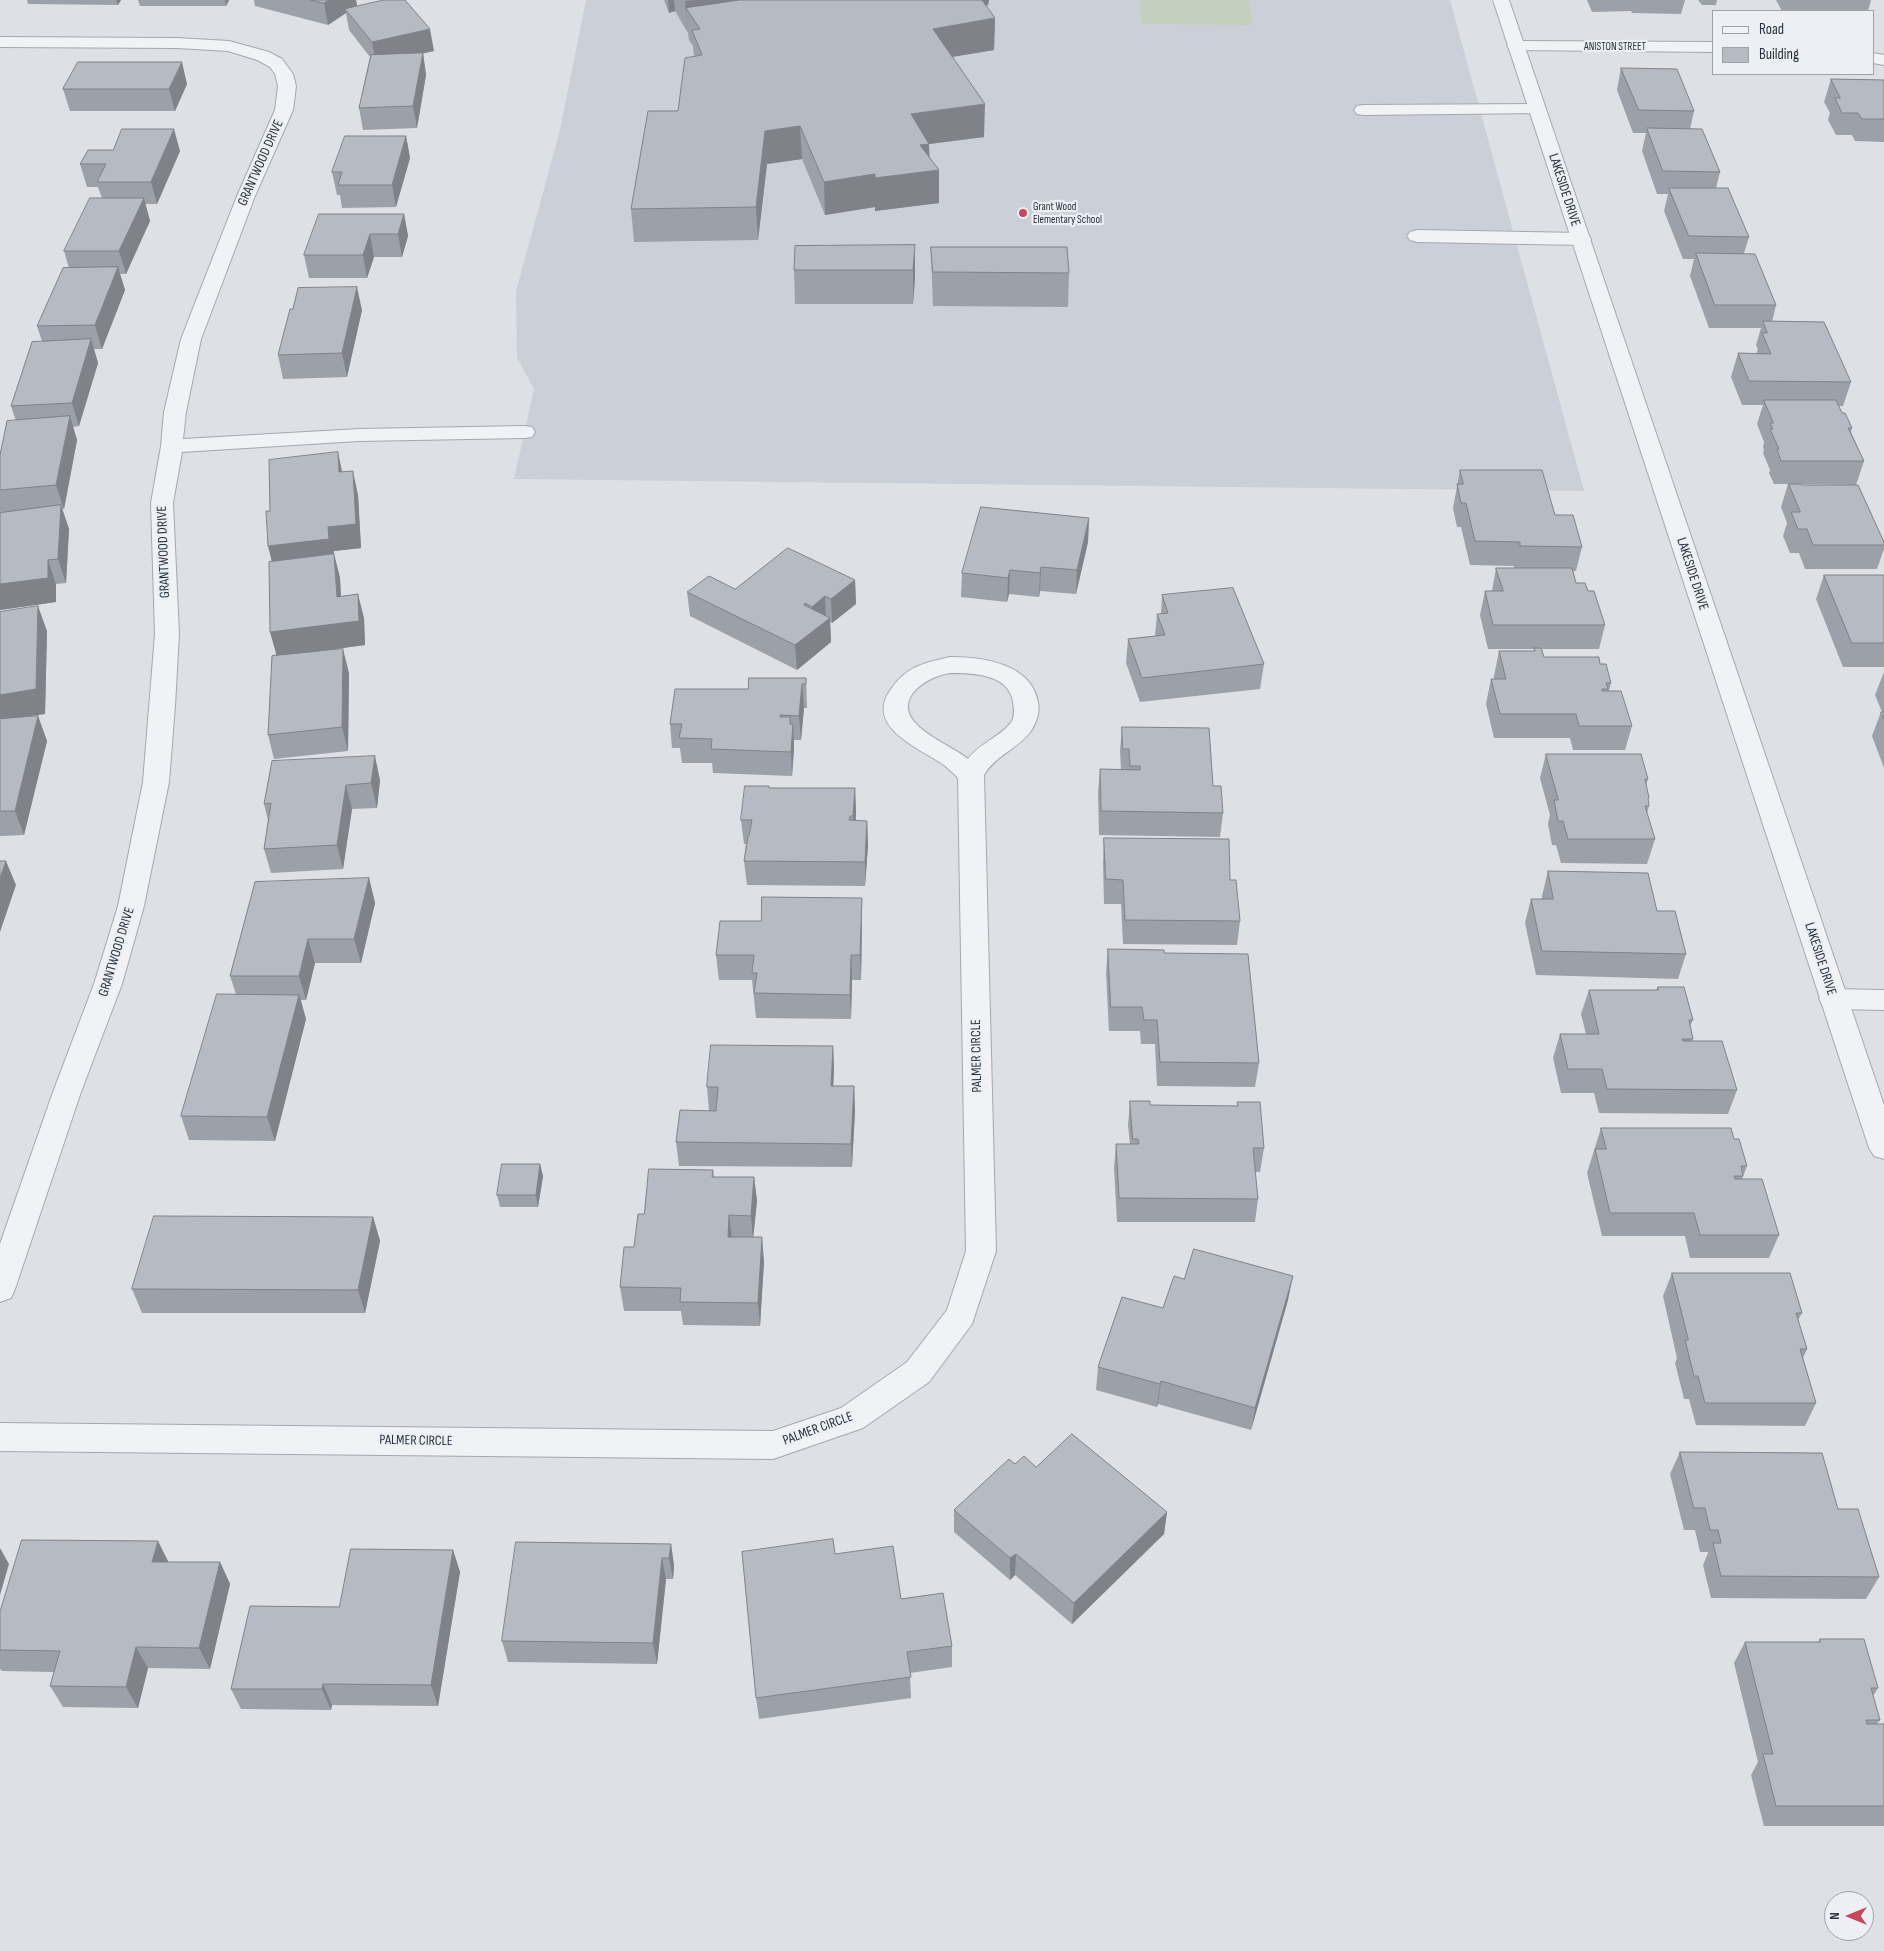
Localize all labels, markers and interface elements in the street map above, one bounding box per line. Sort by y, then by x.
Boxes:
legend [1712,10,1874,75]
text: Road [1759,20,1784,39]
street label: ANISTON STREET [1584,40,1646,54]
text: Building [1759,45,1799,64]
street label: GRANTWOOD DRIVE [235,117,287,209]
street label: LAKESIDE DRIVE [1544,152,1584,228]
place label: Grant Wood Elementary School [1033,200,1102,226]
marker: Grant Wood Elementary School [1017,207,1029,219]
street label: GRANTWOOD DRIVE [154,506,174,598]
street label: LAKESIDE DRIVE [1672,536,1712,612]
street label: GRANTWOOD DRIVE [95,905,139,999]
street label: LAKESIDE DRIVE [1800,921,1840,997]
street label: PALMER CIRCLE [968,1019,986,1093]
street label: PALMER CIRCLE [781,1409,855,1449]
street label: PALMER CIRCLE [379,1432,453,1450]
north arrow [1824,1891,1874,1941]
text: N [1826,1912,1843,1920]

